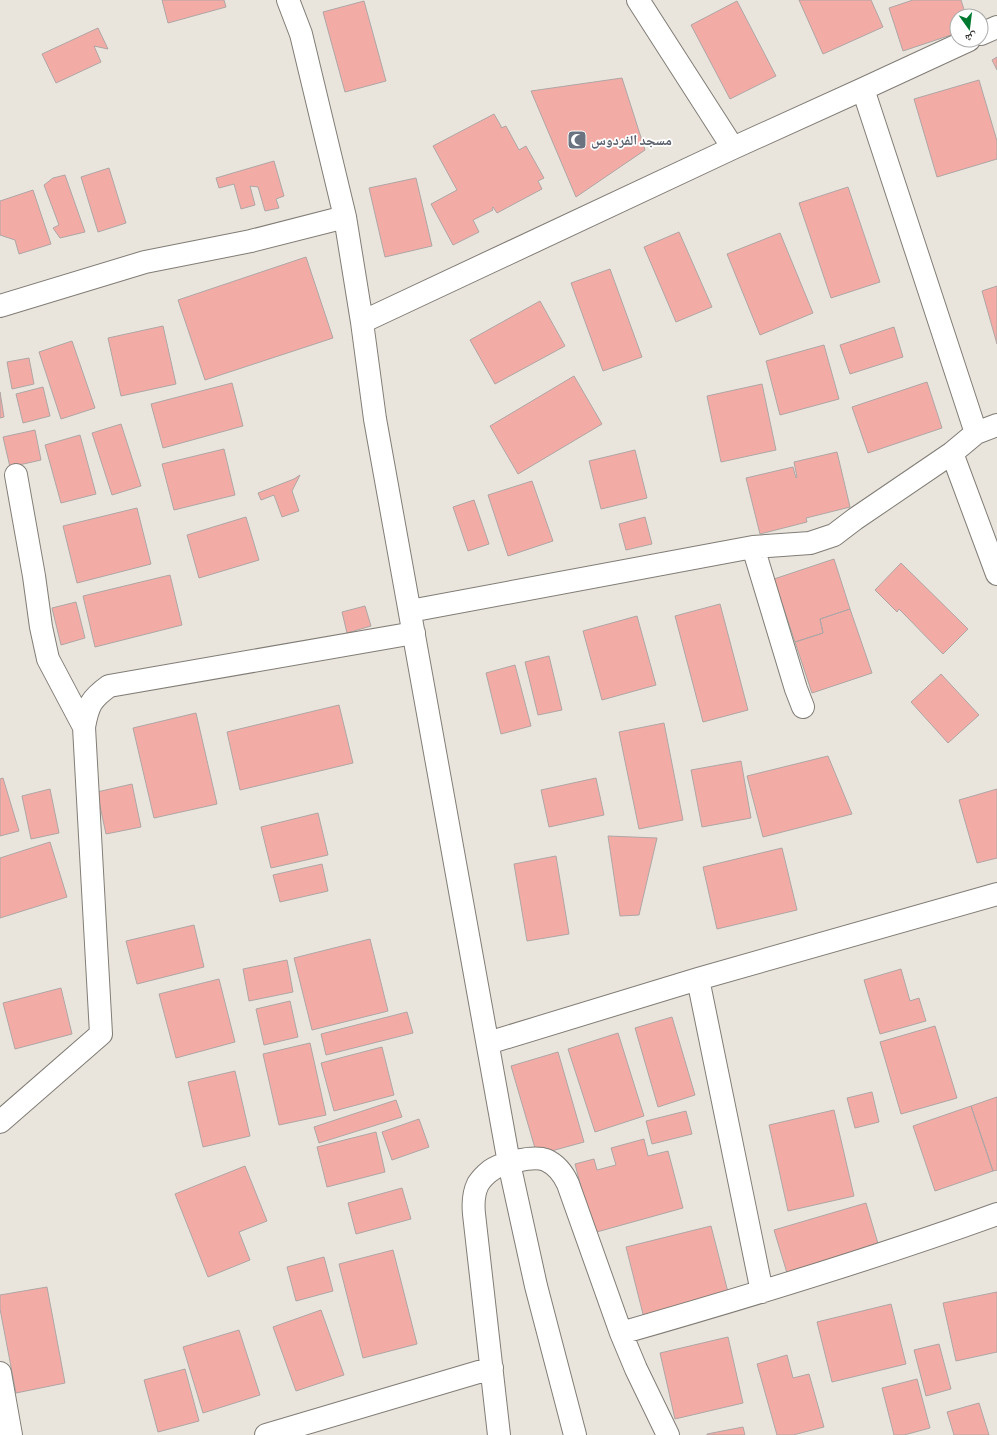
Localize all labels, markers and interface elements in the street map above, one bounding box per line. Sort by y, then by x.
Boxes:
north arrow [949,8,989,48]
text: ش [964,29,979,45]
mosque icon: مسجد الفردوس [566,129,588,151]
place label: مسجد الفردوس [591,132,672,149]

